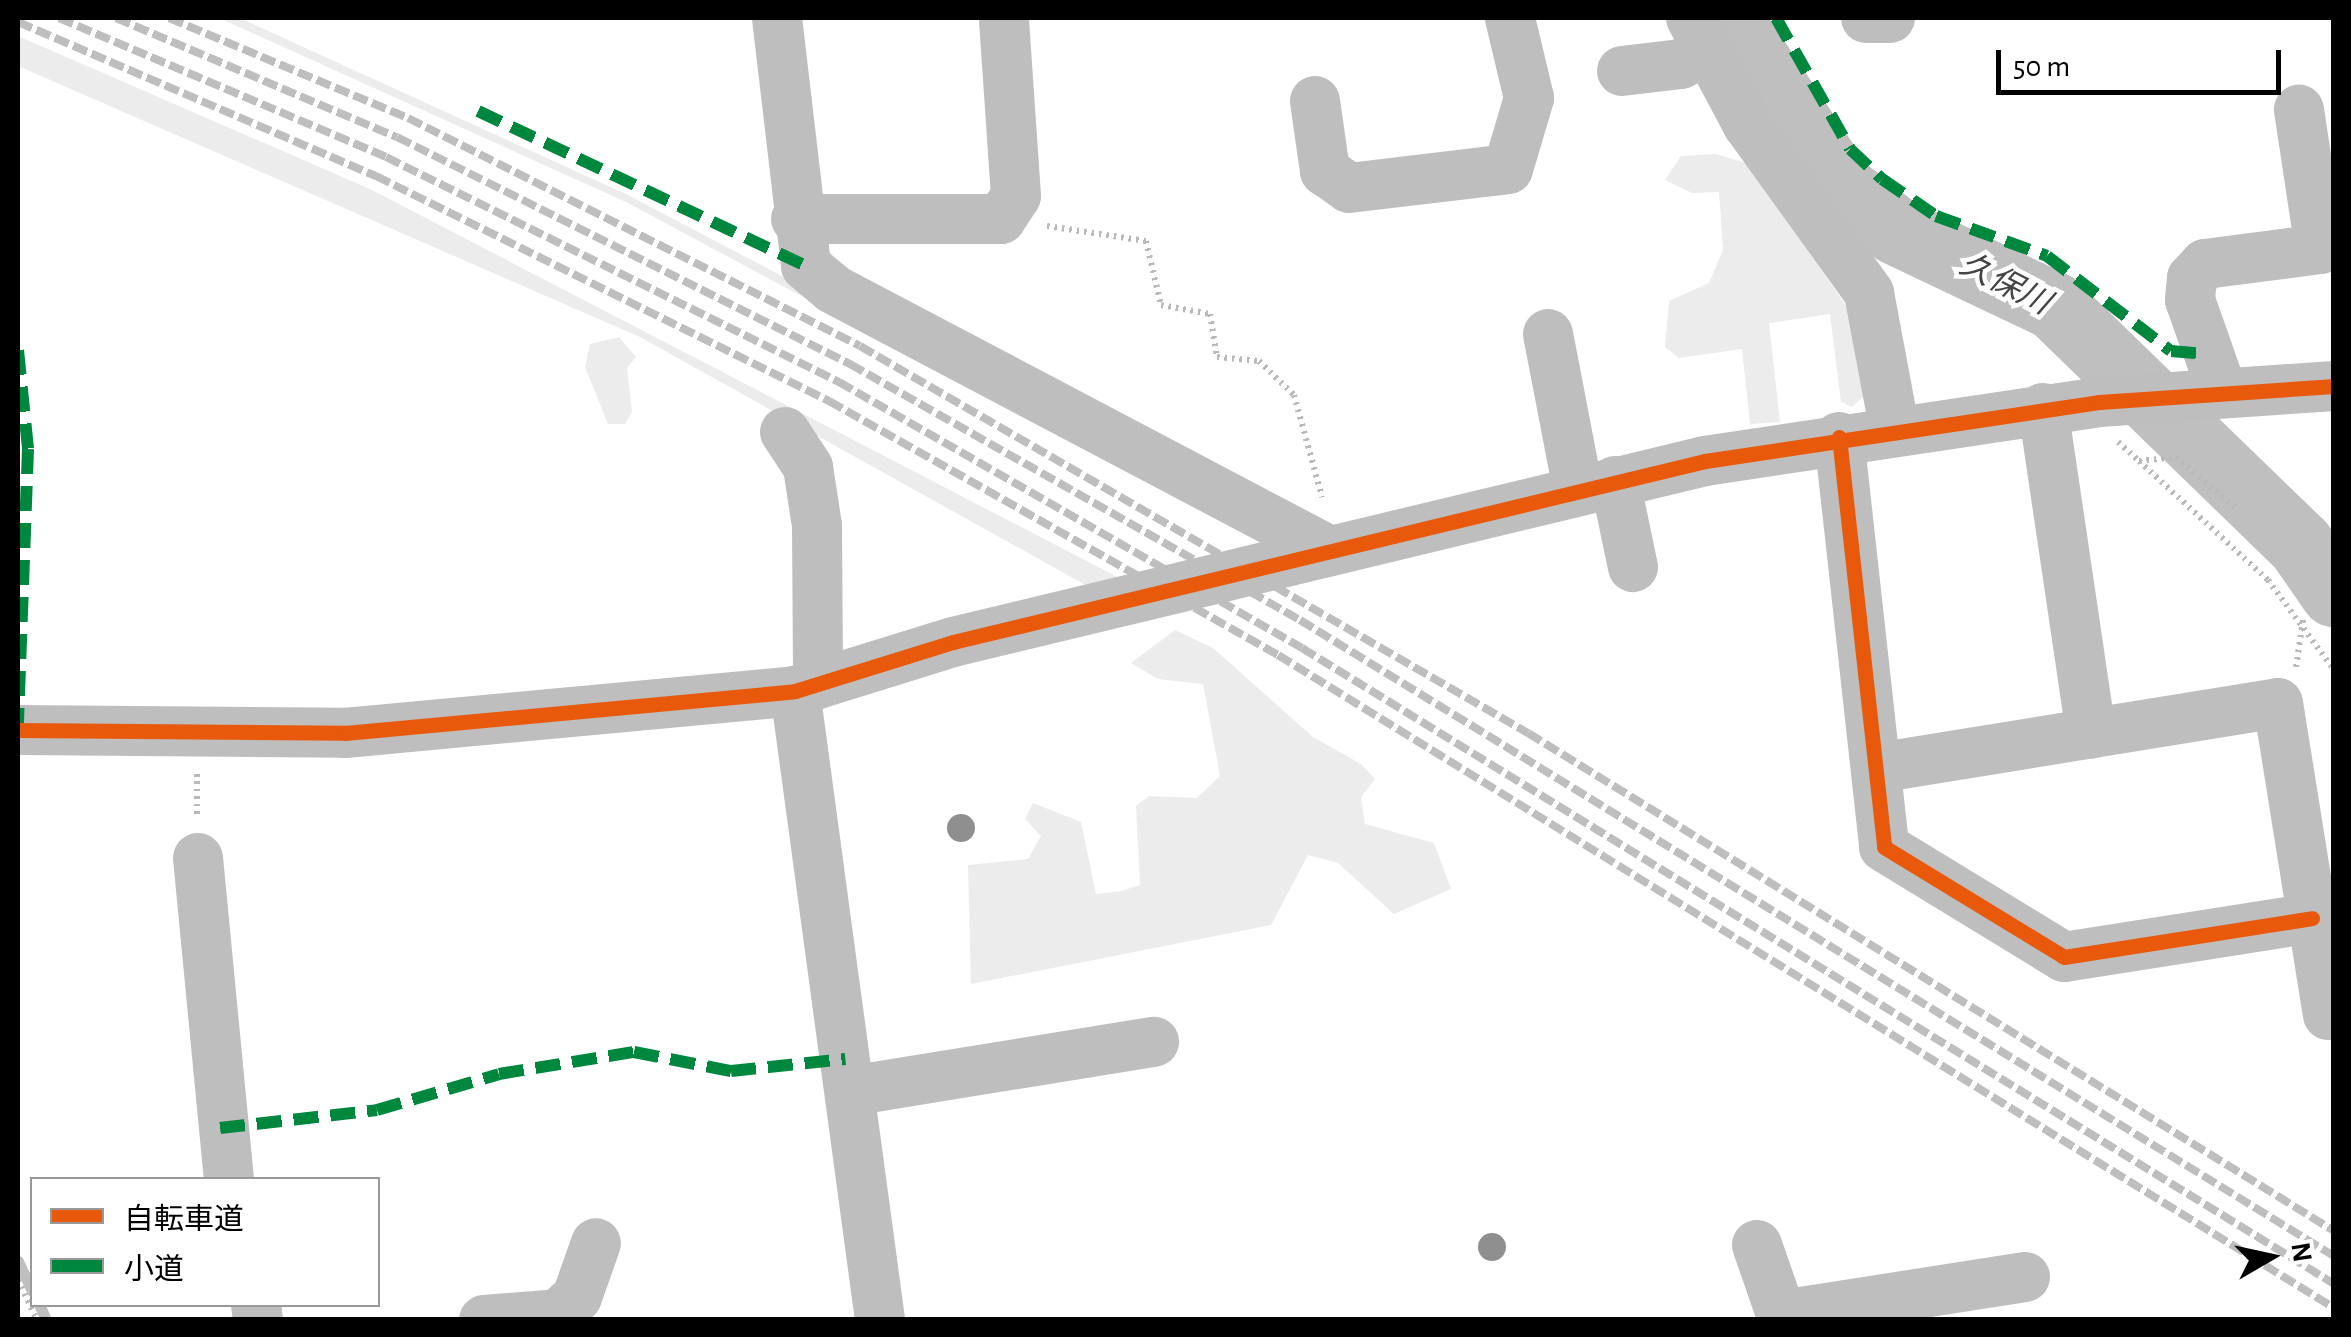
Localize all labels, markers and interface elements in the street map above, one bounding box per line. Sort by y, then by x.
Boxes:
scale bar [2001,30,2286,92]
text: 50 m [2013,52,2070,82]
water label: 久保川 [1954,245,2056,323]
legend [30,1177,380,1307]
text: 自転車道 [124,1205,244,1235]
north arrow [2221,1207,2321,1307]
text: N [2285,1241,2316,1264]
text: 小道 [124,1255,184,1285]

